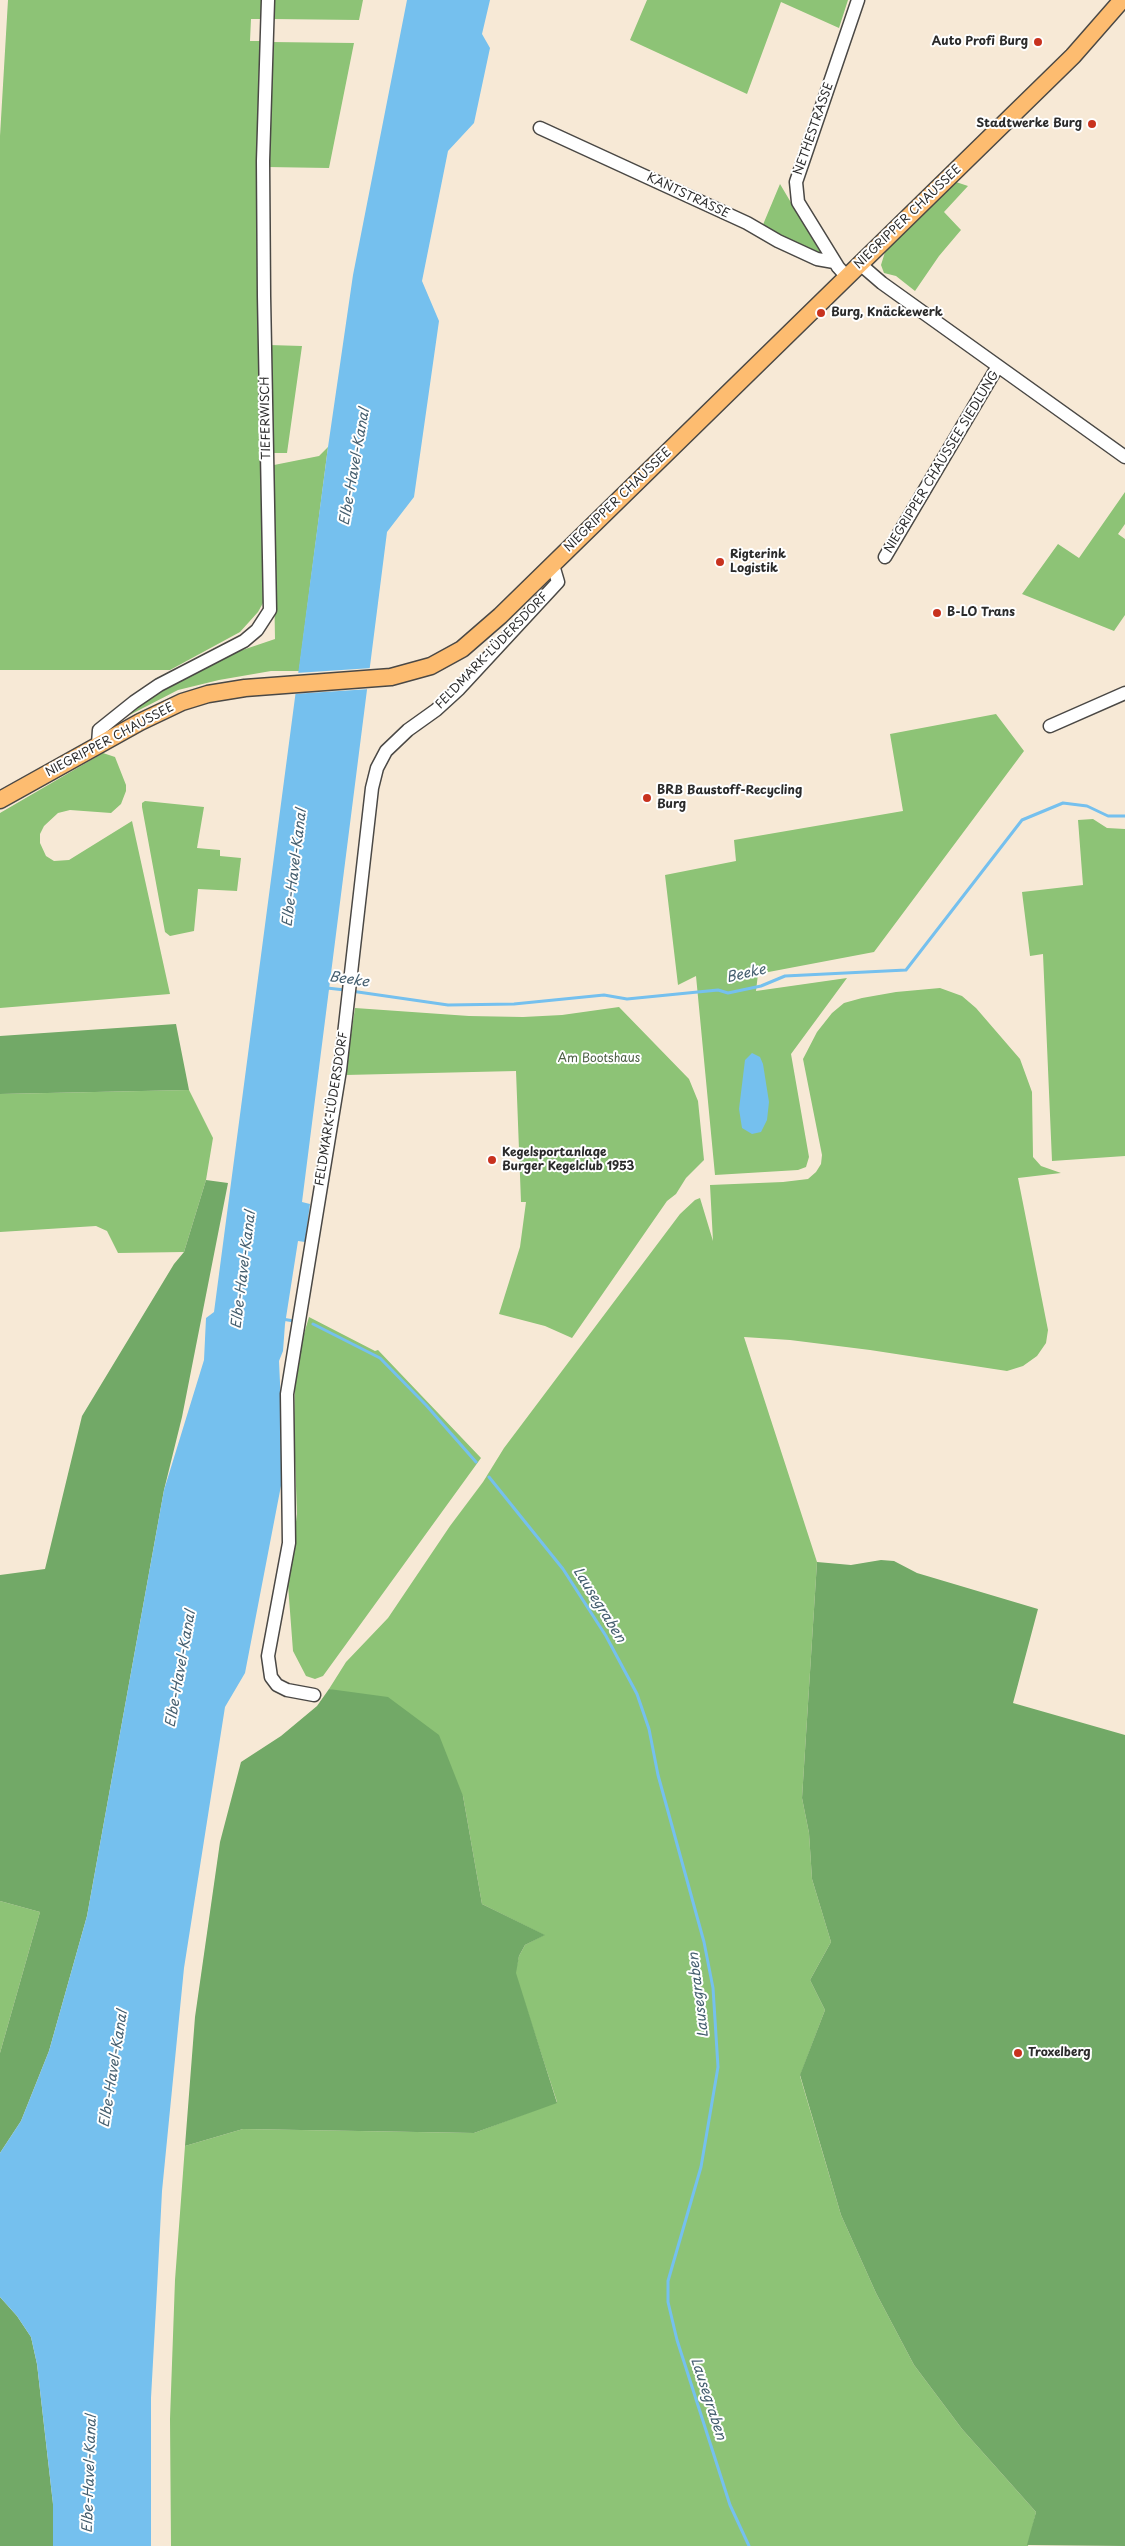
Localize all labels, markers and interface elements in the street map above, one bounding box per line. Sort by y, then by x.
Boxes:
place label: Auto Profi Burg [932,35,1028,49]
marker: Auto Profi Burg [1032,36,1044,48]
street label: NETHESTRASSE [791,81,837,177]
place label: Stadtwerke Burg [976,117,1082,131]
marker: Stadtwerke Burg [1086,118,1098,130]
street label: NIEGRIPPER CHAUSSEE [851,162,965,272]
street label: KANTSTRASSE [644,171,732,221]
place label: Burg, Knäckewerk [831,306,943,320]
marker: Burg, Knäckewerk [815,307,827,319]
street label: NIEGRIPPER CHAUSSEE SIEDLUNG [882,368,1002,556]
street label: TIEFERWISCH [258,376,274,460]
water label: Elbe-Havel-Kanal [336,407,374,527]
street label: NIEGRIPPER CHAUSSEE [561,445,675,555]
place label: Rigterink Logistik [730,548,786,576]
marker: Rigterink Logistik [714,556,726,568]
street label: FELDMARK-LÜDERSDORF [433,590,551,712]
place label: B-LO Trans [947,606,1015,620]
marker: B-LO Trans [931,607,943,619]
street label: NIEGRIPPER CHAUSSEE [43,700,177,780]
place label: BRB Baustoff-Recycling Burg [657,784,802,812]
marker: BRB Baustoff-Recycling Burg [641,792,653,804]
water label: Elbe-Havel-Kanal [279,808,311,928]
water label: Beeke [725,961,767,987]
water label: Beeke [328,969,370,991]
street label: FELDMARK-LÜDERSDORF [313,1031,351,1187]
park label: Am Bootshaus [558,1052,640,1066]
place label: Kegelsportanlage Burger Kegelclub 1953 [502,1146,634,1174]
marker: Kegelsportanlage Burger Kegelclub 1953 [486,1154,498,1166]
water label: Elbe-Havel-Kanal [228,1210,260,1330]
water label: Lausegraben [569,1564,629,1646]
water label: Elbe-Havel-Kanal [162,1609,200,1729]
water label: Lausegraben [685,1951,713,2039]
water label: Elbe-Havel-Kanal [96,2009,132,2129]
place label: Troxelberg [1028,2046,1091,2060]
marker: Troxelberg [1012,2047,1024,2059]
water label: Lausegraben [687,2356,729,2442]
water label: Elbe-Havel-Kanal [80,2415,100,2533]

